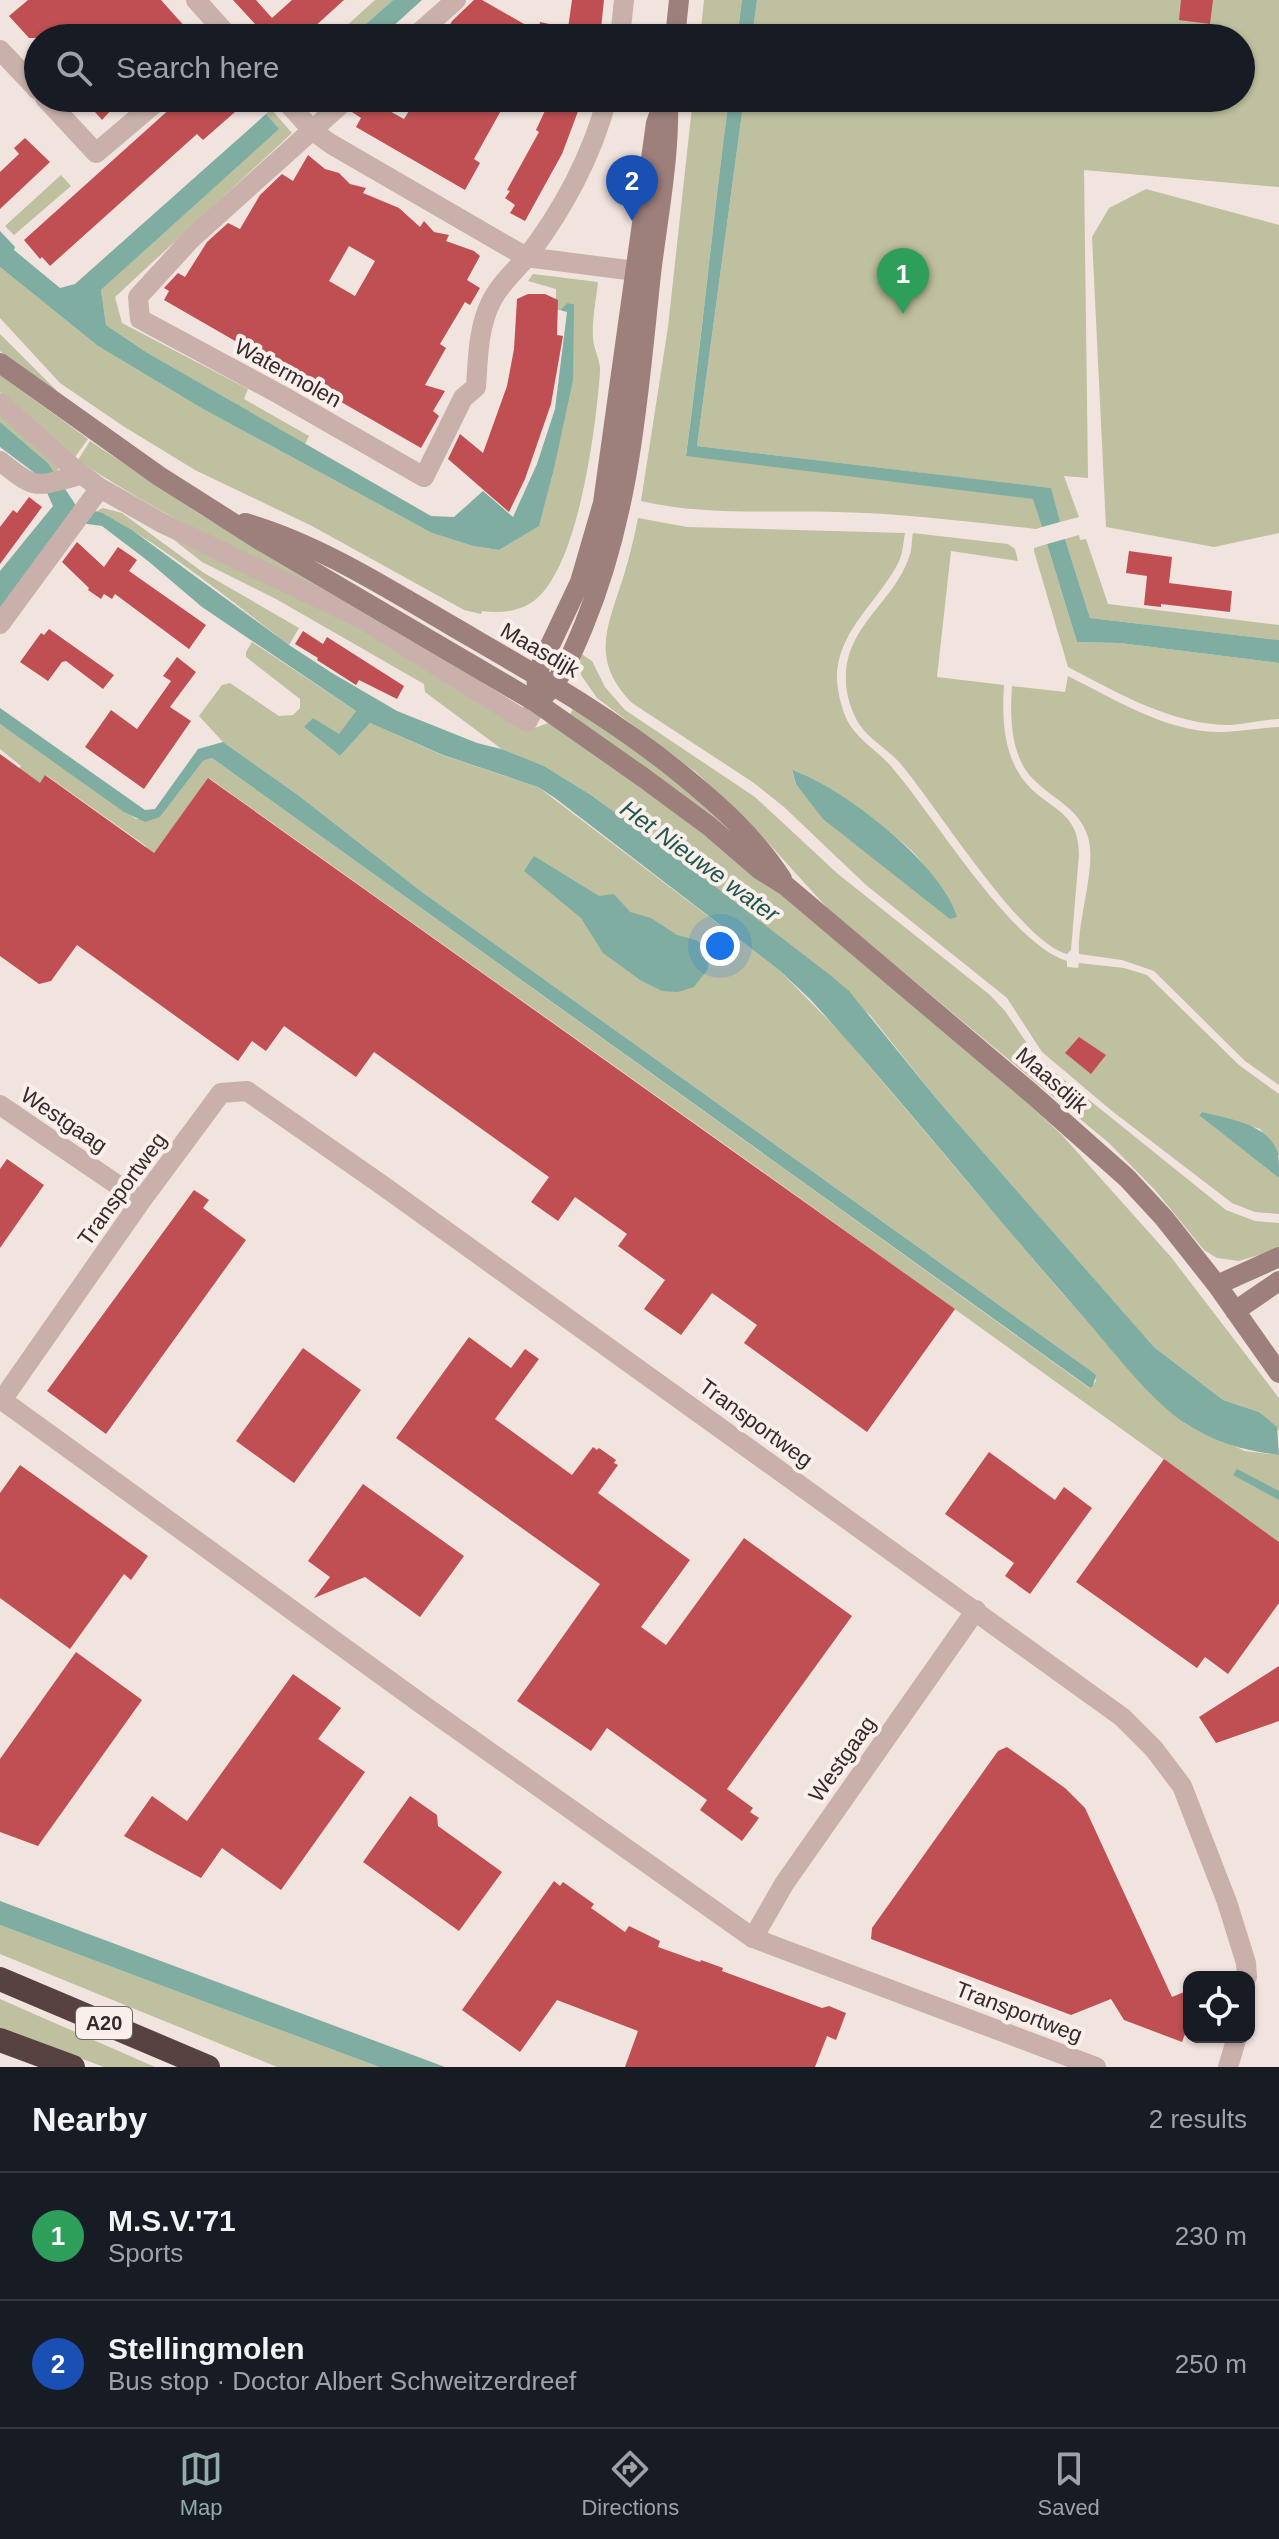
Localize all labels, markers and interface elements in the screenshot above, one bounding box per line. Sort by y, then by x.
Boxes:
search box [24,24,1255,112]
icon: search [52,46,96,90]
text: Search here [116,51,279,84]
pin: 2 [606,155,658,221]
pin: 1 [877,248,929,314]
street label: Watermolen [230,334,346,412]
street label: Maasdijk [496,617,585,683]
water label: Het Nieuwe water [615,794,785,928]
your location [700,926,740,966]
street label: Maasdijk [1011,1042,1094,1119]
street label: Westgaag [16,1082,112,1158]
street label: Transportweg [73,1128,171,1250]
street label: Transportweg [695,1374,817,1472]
street label: Westgaag [803,1711,881,1807]
map controls [1183,1971,1255,2043]
button: locate [1183,1971,1255,2043]
street label: Transportweg [952,1976,1086,2048]
road number: A20 [76,2007,132,2039]
text: Nearby [32,2100,147,2138]
text: 2 results [1149,2104,1247,2134]
text: M.S.V.'71 [108,2204,236,2237]
text: 1 [51,2221,65,2251]
text: 230 m [1175,2221,1247,2251]
text: Sports [108,2238,183,2268]
text: Stellingmolen [108,2332,305,2365]
text: 2 [51,2349,65,2379]
text: 250 m [1175,2349,1247,2379]
text: Bus stop · Doctor Albert Schweitzerdreef [108,2366,576,2396]
tab: Map [179,2447,223,2521]
tab: Directions [581,2447,679,2521]
tab: Saved [1037,2447,1100,2521]

